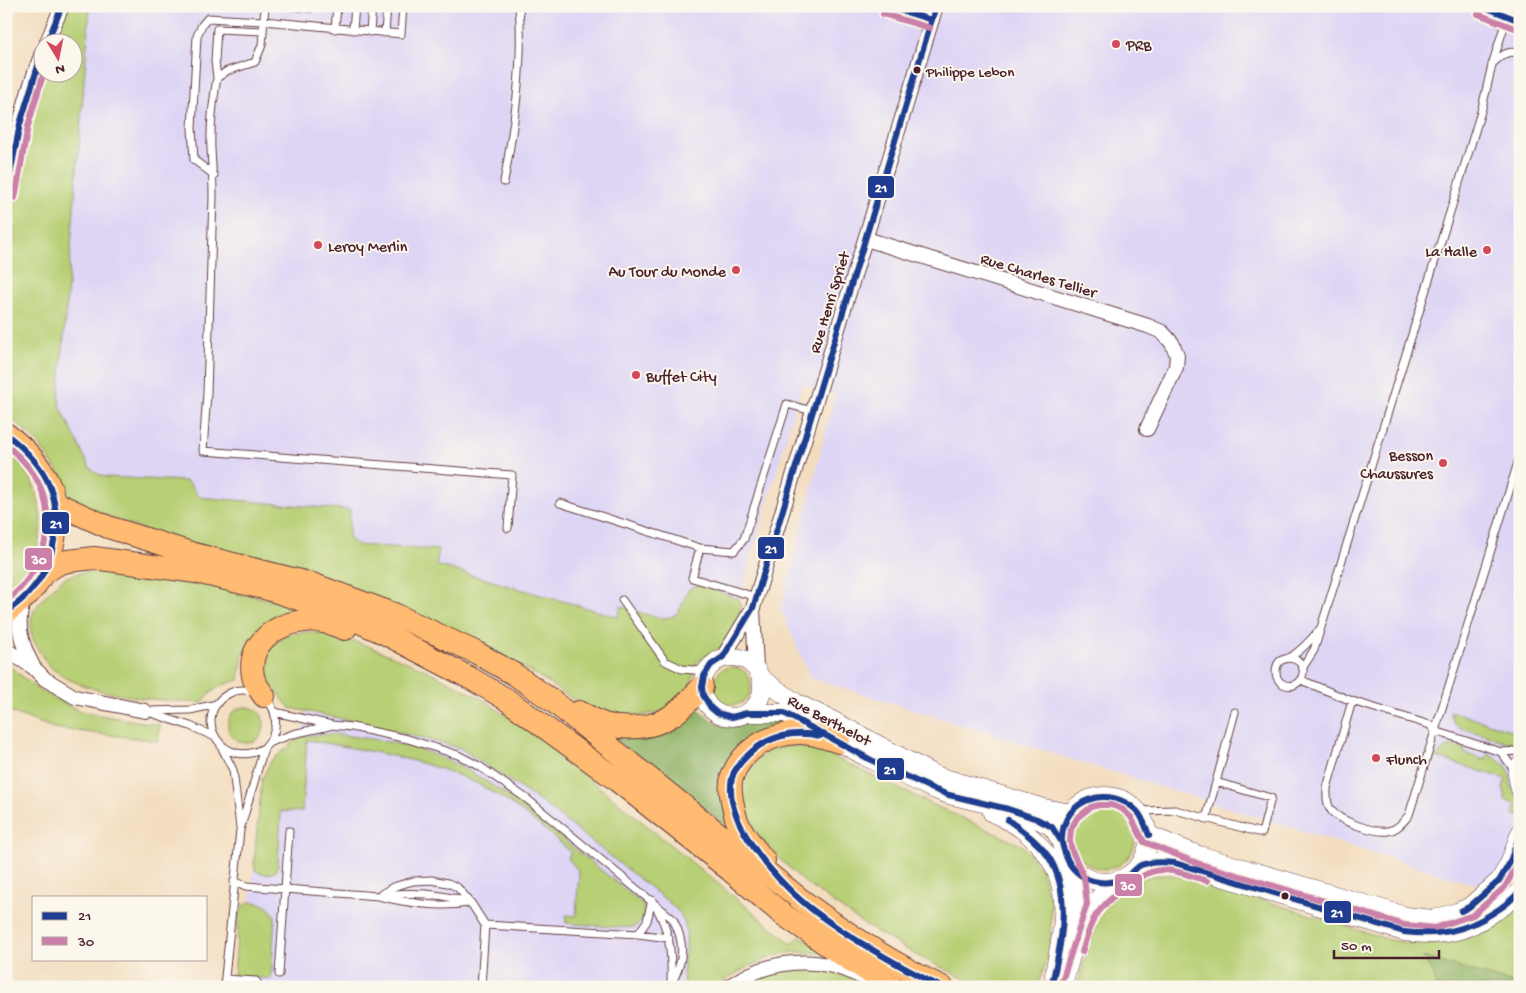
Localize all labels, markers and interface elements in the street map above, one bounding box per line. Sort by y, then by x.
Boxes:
north arrow [32,32,82,82]
marker: PRB [1110,38,1122,50]
place label: PRB [1125,38,1152,57]
text: N [54,59,66,78]
place label: Philippe Lebon [925,64,1014,82]
marker: Philippe Lebon [912,65,922,75]
line badge: 21 [867,175,895,199]
text: 21 [875,181,888,198]
marker: Leroy Merlin [312,239,324,251]
place label: Leroy Merlin [328,239,408,258]
place label: La Halle [1425,244,1478,263]
marker: La Halle [1481,244,1493,256]
street label: Rue Henri Spriet [807,249,856,356]
street label: Rue Charles Tellier [978,251,1099,304]
place label: Au Tour du Monde [609,264,727,283]
marker: Au Tour du Monde [730,264,742,276]
marker: Buffet City [630,369,642,381]
place label: Buffet City [645,369,717,388]
place label: Besson Chaussures [1360,448,1434,485]
marker: Besson Chaussures [1437,457,1449,469]
line badge: 21 [41,511,70,535]
text: 21 [50,517,63,534]
line badge: 21 [757,536,785,560]
text: 21 [765,542,778,559]
line badge: 30 [24,547,53,571]
text: 30 [30,553,47,570]
street label: Rue Berthelot [783,692,875,753]
marker: Flunch [1370,752,1382,764]
place label: Flunch [1385,752,1427,771]
line badge: 21 [876,757,905,781]
text: 21 [884,763,897,780]
line badge: 30 [1114,873,1143,897]
text: 30 [1119,879,1136,896]
unlabelled marker [1280,891,1290,901]
legend [32,896,208,960]
line badge: 21 [1323,900,1352,924]
text: 21 [1331,906,1344,923]
text: 21 [78,908,91,926]
scale bar [1334,928,1438,960]
text: 30 [77,934,95,952]
text: 50 m [1341,938,1372,956]

